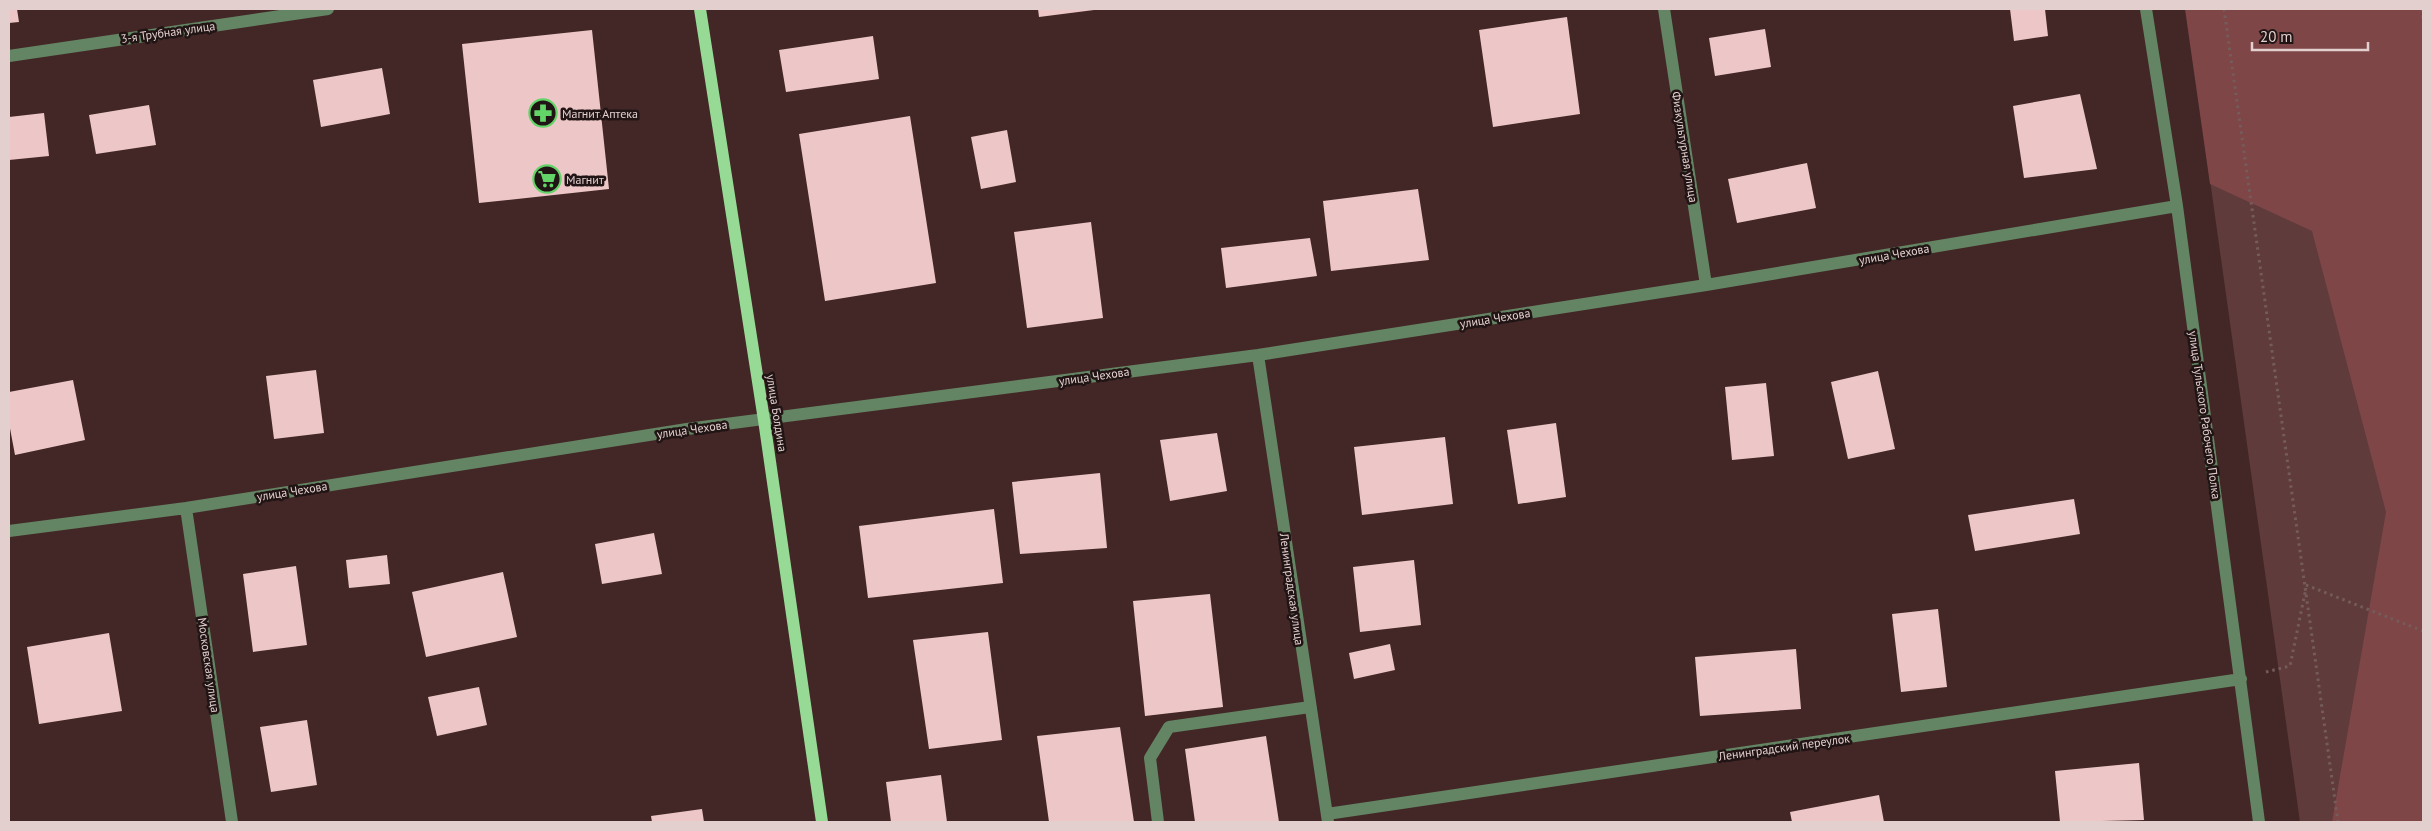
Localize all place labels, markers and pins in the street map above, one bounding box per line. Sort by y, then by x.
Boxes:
pharmacy icon: Магнит Аптека [528,98,558,128]
place label: Магнит Аптека [562,106,638,121]
supermarket icon: Магнит [532,164,562,194]
place label: Магнит [566,172,604,187]

